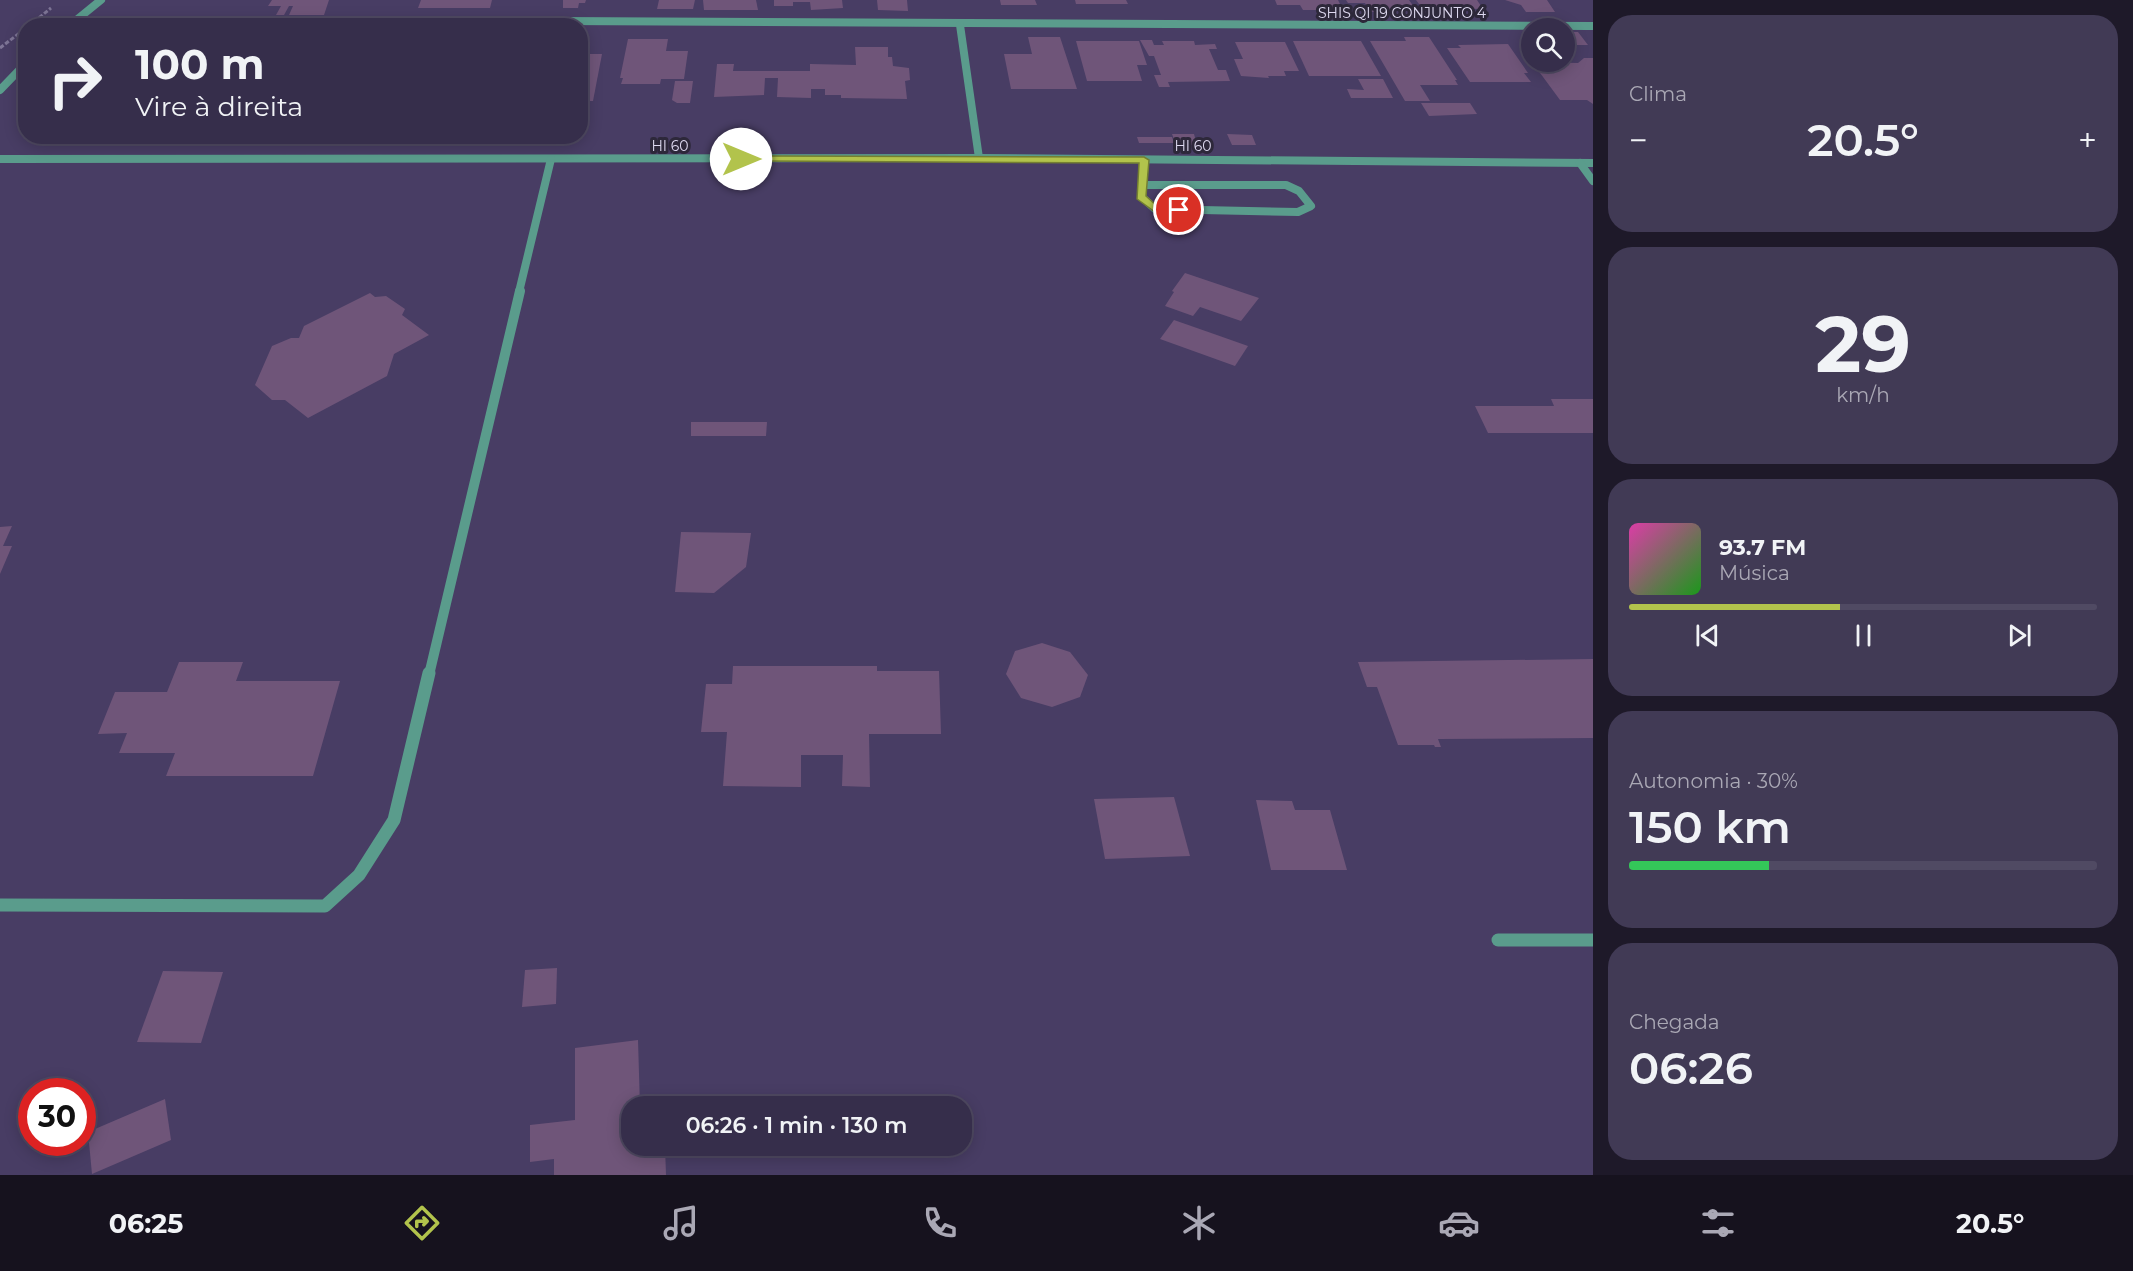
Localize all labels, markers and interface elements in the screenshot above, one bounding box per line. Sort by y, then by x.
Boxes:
street label: SHIS QI 19 CONJUNTO 4 [1318,4,1487,22]
map controls [1521,18,1575,72]
button: search [1521,18,1575,72]
text: 100 m [135,38,264,90]
icon: right [36,42,114,120]
text: Clima [1629,82,1687,106]
text: Vire à direita [135,90,303,123]
text: 20.5° [1807,112,1919,167]
text: − [1629,120,1648,160]
text: + [2078,120,2097,160]
position arrow [709,127,773,191]
street label: HI 60 [651,137,689,155]
street label: HI 60 [1174,137,1212,155]
pin [1153,184,1204,235]
icon: arrive [1162,193,1195,226]
text: 29 [1815,296,1911,392]
text: km/h [1836,383,1890,407]
text: 93.7 FM [1719,534,1806,561]
text: Música [1719,561,1790,585]
icon: previous [1691,619,1724,652]
icon: pause [1847,619,1880,652]
icon: next [2003,619,2036,652]
text: Autonomia · 30% [1629,769,1798,793]
text: 150 km [1629,799,1791,854]
text: Chegada [1629,1010,1720,1034]
text: 06:26 [1629,1040,1753,1095]
speed limit sign: 30 [18,1078,96,1156]
text: 06:26 · 1 min · 130 m [686,1112,907,1139]
icon: directions [401,1202,443,1244]
icon: music [660,1202,702,1244]
icon: phone [919,1202,961,1244]
icon: climate [1178,1202,1220,1244]
icon: car [1438,1202,1480,1244]
icon: filters [1697,1202,1739,1244]
text: 06:25 [109,1207,183,1240]
text: 20.5° [1956,1207,2024,1240]

